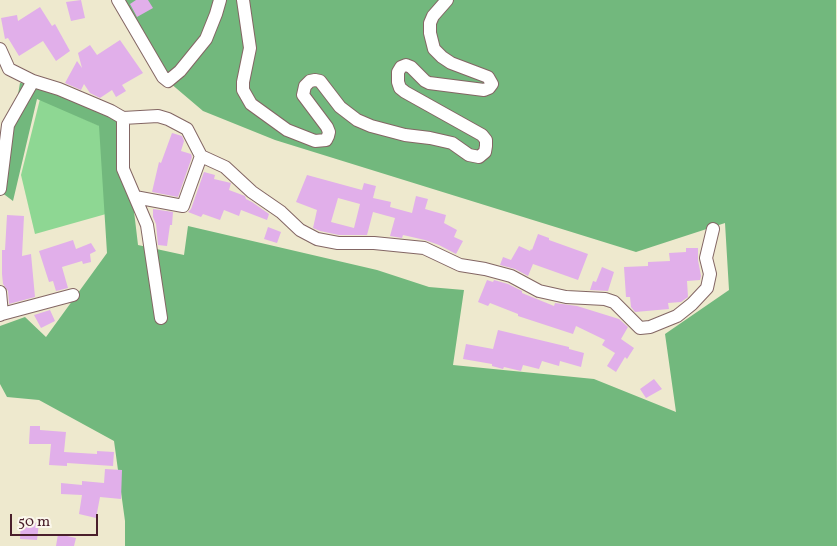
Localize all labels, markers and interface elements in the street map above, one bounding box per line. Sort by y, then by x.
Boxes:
scale bar [12,504,100,536]
text: 50 m [18,512,50,533]

